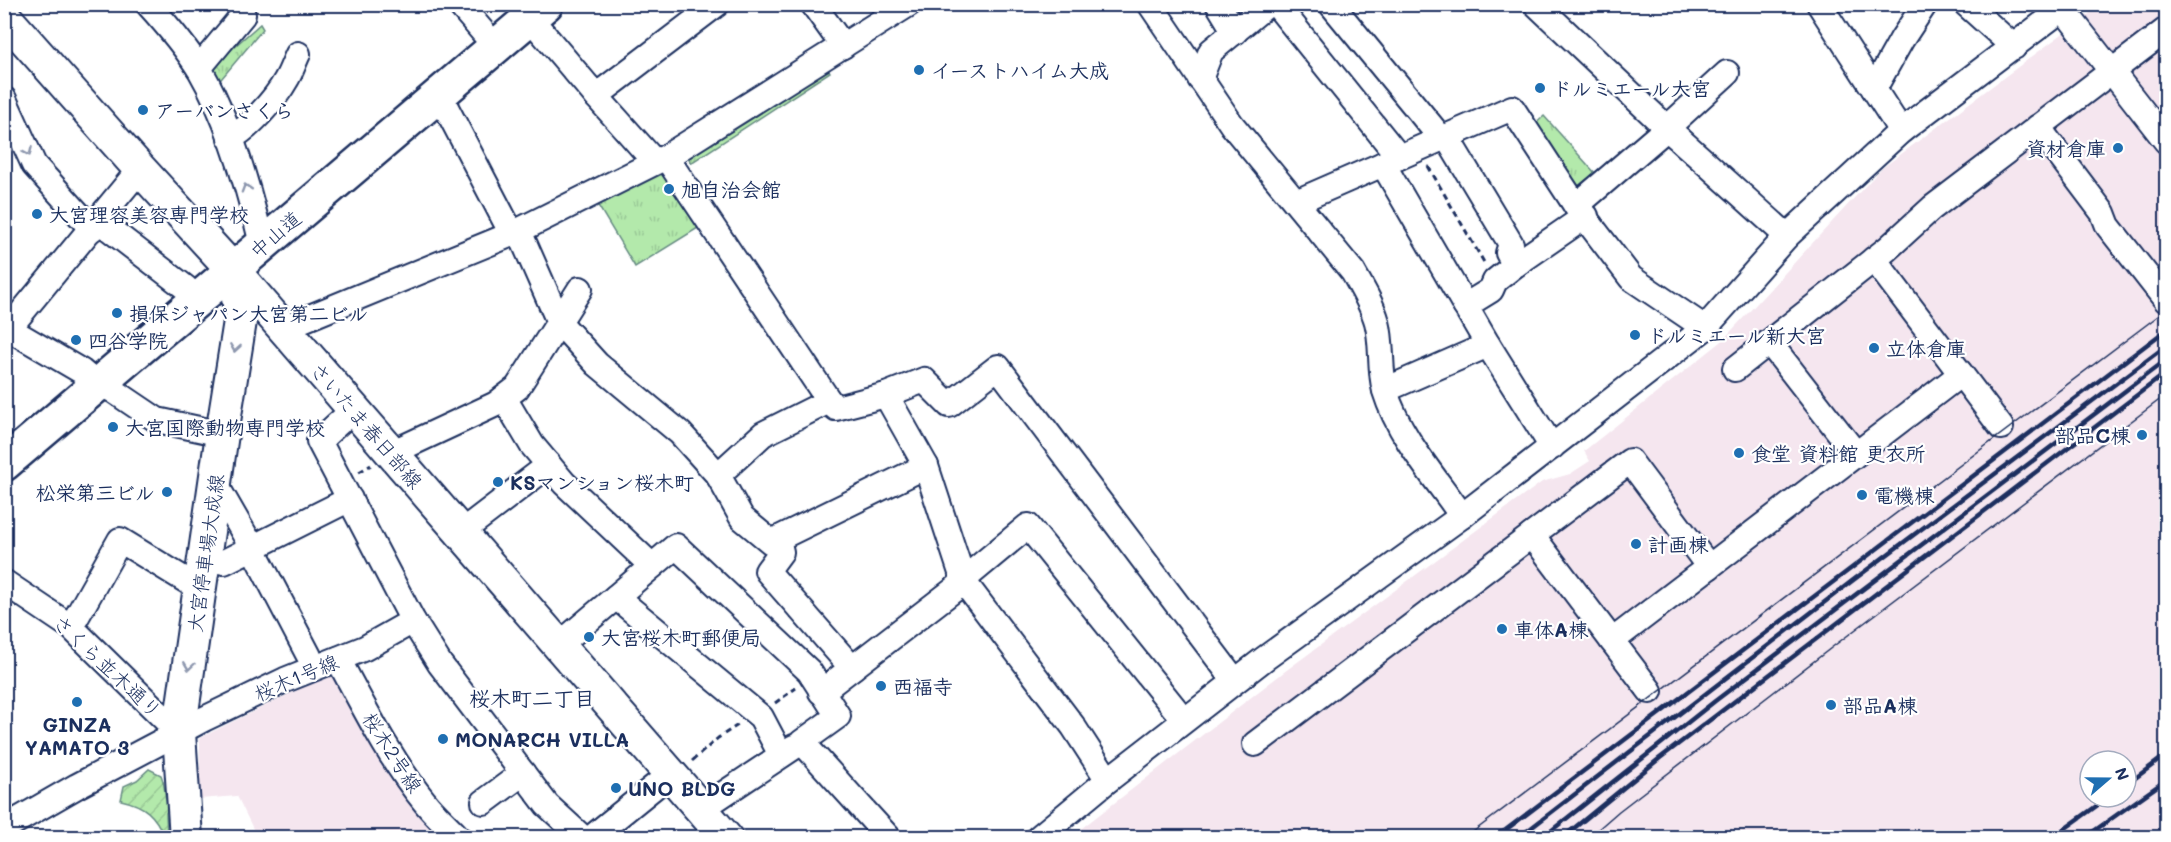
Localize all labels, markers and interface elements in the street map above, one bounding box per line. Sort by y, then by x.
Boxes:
place label: イーストハイム大成 [931,57,1109,83]
marker: イーストハイム大成 [912,63,926,77]
place label: ドルミエール大宮 [1552,75,1711,101]
marker: ドルミエール大宮 [1533,81,1547,95]
place label: アーバンさくら [155,97,294,123]
marker: アーバンさくら [136,103,150,117]
place label: 資材倉庫 [2026,135,2106,161]
marker: 資材倉庫 [2111,141,2125,155]
one-way arrow [21,146,33,157]
place label: 旭自治会館 [681,176,781,202]
marker: 旭自治会館 [662,182,676,196]
one-way arrow [240,183,253,194]
place label: 大宮理容美容専門学校 [49,201,249,227]
street label: 中山道 [244,205,306,263]
marker: 大宮理容美容専門学校 [30,207,44,221]
place label: 損保ジャパン大宮第二ビル [129,300,369,326]
marker: 損保ジャパン大宮第二ビル [110,306,124,320]
place label: ドルミエール新大宮 [1647,322,1826,348]
place label: 四谷学院 [88,327,168,353]
marker: ドルミエール新大宮 [1628,328,1642,342]
marker: 四谷学院 [69,333,83,347]
place label: 立体倉庫 [1886,335,1966,361]
marker: 立体倉庫 [1867,341,1881,355]
one-way arrow [230,344,242,353]
street label: さいたま春日部線 [305,356,429,494]
place label: 大宮国際動物専門学校 [125,414,325,440]
marker: 大宮国際動物専門学校 [106,420,120,434]
place label: 部品C棟 [2055,422,2131,448]
marker: 部品C棟 [2135,428,2149,442]
place label: 食堂 資料館 更衣所 [1751,440,1925,466]
marker: 食堂 資料館 更衣所 [1732,446,1746,460]
place label: KSマンション桜木町 [510,469,694,495]
street label: 大宮停車場大成線 [181,472,229,634]
marker: KSマンション桜木町 [491,475,505,489]
place label: 松栄第三ビル [35,479,155,505]
place label: 電機棟 [1874,482,1935,508]
marker: 松栄第三ビル [160,485,174,499]
marker: 電機棟 [1855,488,1869,502]
place label: 計画棟 [1648,531,1709,557]
marker: 計画棟 [1629,537,1643,551]
street label: さくら並木通り [48,609,168,723]
place label: 車体A棟 [1514,616,1589,642]
marker: 車体A棟 [1495,622,1509,636]
place label: 大宮桜木町郵便局 [601,624,761,650]
marker: 大宮桜木町郵便局 [582,630,596,644]
street label: 桜木1号線 [250,648,342,706]
one-way arrow [183,661,195,671]
place label: 西福寺 [893,673,953,699]
marker: 西福寺 [874,679,888,693]
district label: 桜木町二丁目 [469,684,595,711]
place label: 部品A棟 [1843,692,1918,718]
marker: GINZA YAMATO 3 [70,695,84,709]
marker: 部品A棟 [1824,698,1838,712]
street label: 桜木2号線 [357,707,429,797]
place label: GINZA YAMATO 3 [25,711,129,760]
place label: MONARCH VILLA [455,726,629,752]
marker: MONARCH VILLA [436,732,450,746]
north arrow [2078,749,2138,809]
text: N [2111,764,2135,783]
place label: UNO BLDG [628,775,736,801]
marker: UNO BLDG [609,781,623,795]

